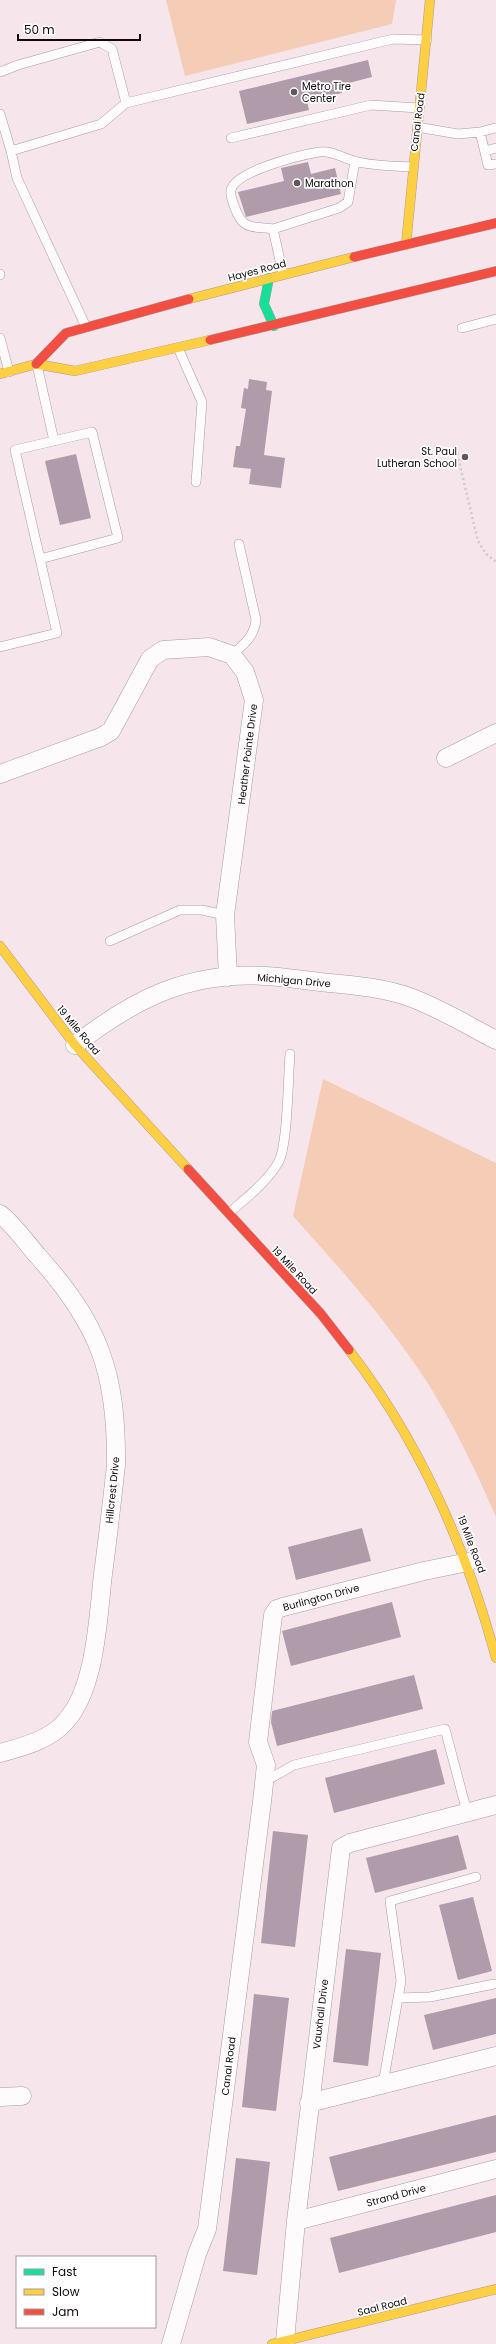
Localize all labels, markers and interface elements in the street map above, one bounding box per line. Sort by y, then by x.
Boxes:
scale bar [18,16,140,42]
text: 50 m [24,21,55,38]
place label: Metro Tire Center [302,79,351,106]
marker: Metro Tire Center [289,87,299,97]
street label: Canal Road [406,92,429,152]
place label: Marathon [305,176,354,191]
marker: Marathon [292,178,302,188]
street label: Hayes Road [226,256,288,285]
place label: St. Paul Lutheran School [377,444,457,471]
marker: St. Paul Lutheran School [460,452,470,462]
street label: Heather Pointe Drive [234,703,261,805]
street label: Michigan Drive [257,970,331,991]
street label: 19 Mile Road [53,1002,104,1058]
street label: 19 Mile Road [268,1243,321,1298]
street label: Hillcrest Drive [102,1456,123,1524]
street label: 19 Mile Road [454,1513,489,1575]
street label: Burlington Drive [281,1580,361,1615]
street label: Vauxhall Drive [309,1978,332,2050]
street label: Canal Road [217,2036,240,2096]
street label: Strand Drive [365,2180,427,2211]
legend [16,2256,156,2328]
text: Fast [52,2263,77,2280]
text: Slow [52,2283,80,2300]
street label: Saal Road [356,2293,408,2320]
text: Jam [52,2303,79,2320]

